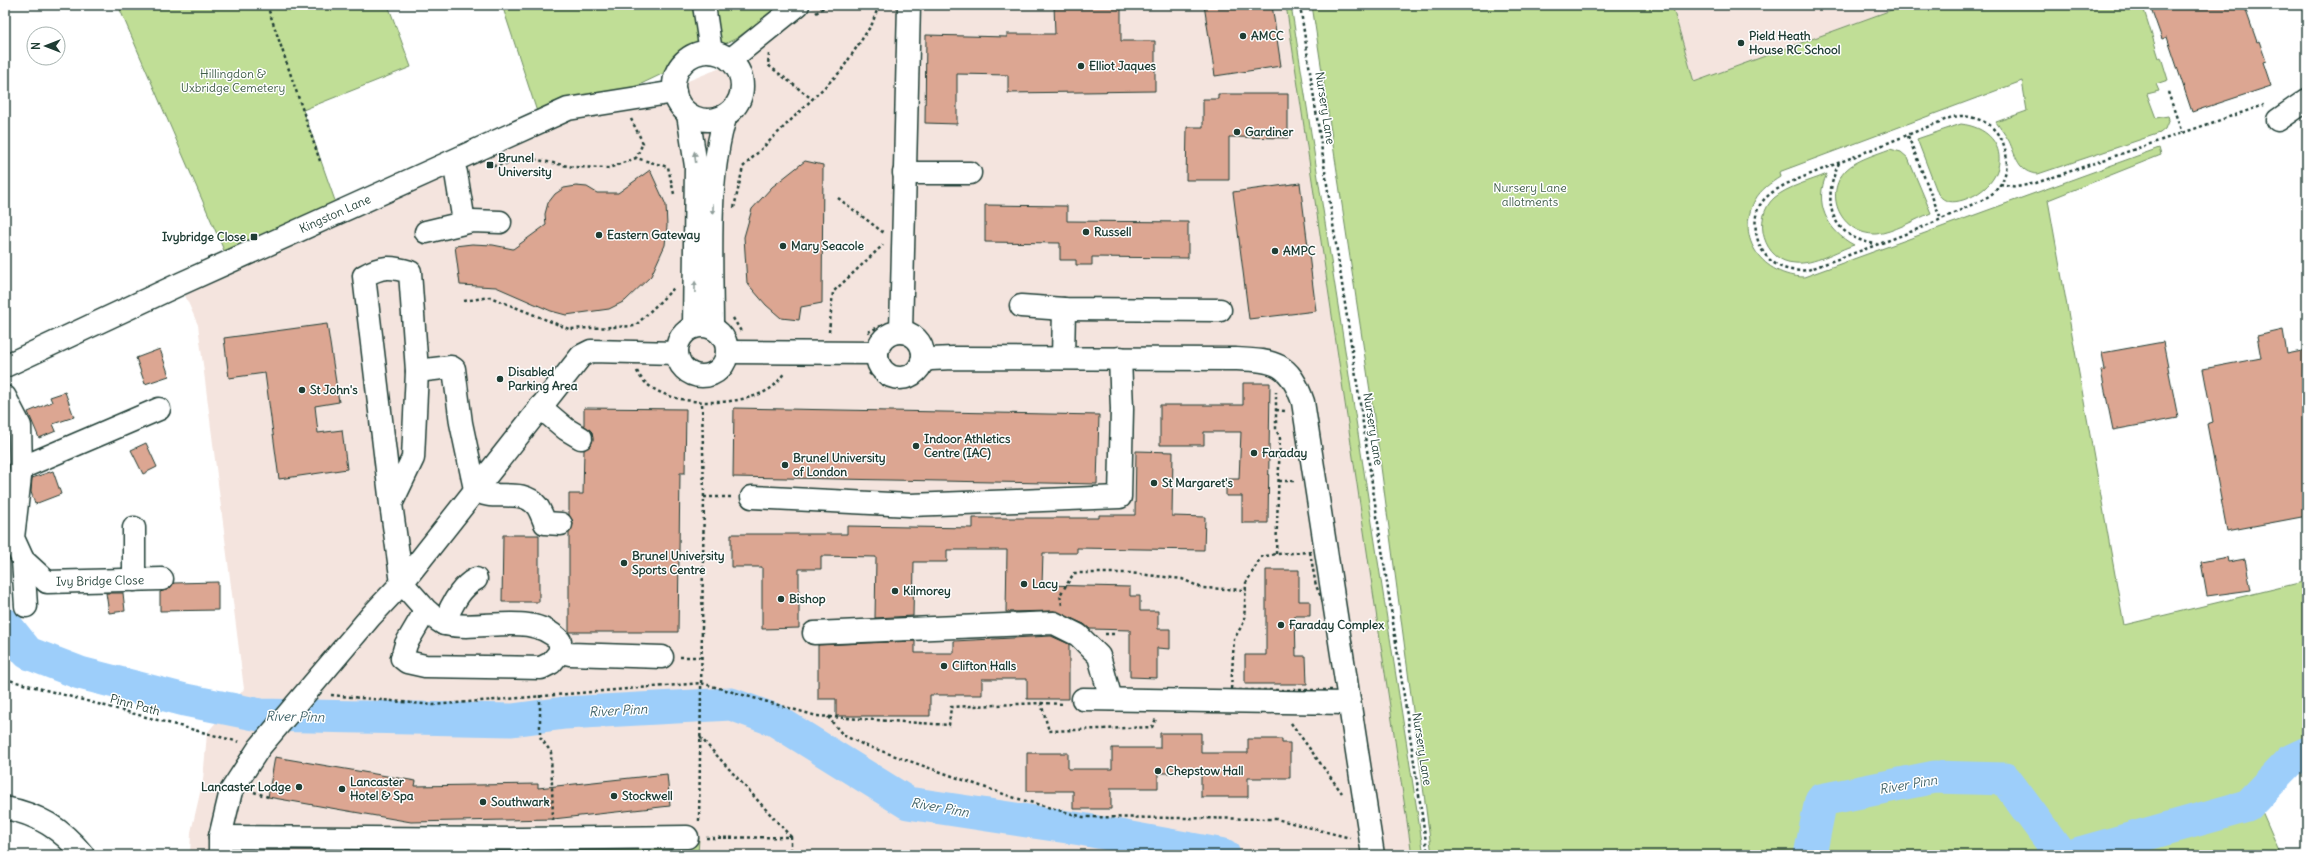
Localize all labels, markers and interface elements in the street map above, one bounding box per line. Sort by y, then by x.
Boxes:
north arrow [26,26,66,66]
place label: AMCC [1251,28,1284,43]
place label: Pield Heath House RC School [1749,28,1841,57]
marker: AMCC [1238,31,1248,41]
marker: Pield Heath House RC School [1736,38,1746,48]
text: N [29,42,43,50]
place label: Elliot Jaques [1089,58,1157,74]
marker: Elliot Jaques [1076,61,1086,71]
park label: Hillingdon & Uxbridge Cemetery [181,66,285,95]
street label: Nursery Lane [1312,71,1339,145]
place label: Gardiner [1245,124,1293,139]
marker: Gardiner [1232,127,1242,137]
place label: Brunel University [498,150,552,180]
one-way arrow [692,151,698,163]
marker: Brunel University [485,160,495,170]
park label: Nursery Lane allotments [1493,180,1567,209]
street label: Kingston Lane [297,191,373,236]
one-way arrow [710,203,717,215]
place label: Russell [1094,224,1132,239]
place label: Eastern Gateway [607,227,700,243]
marker: Russell [1081,227,1091,237]
place label: Ivybridge Close [162,229,247,245]
marker: Eastern Gateway [594,230,604,240]
marker: Ivybridge Close [249,232,259,242]
place label: Mary Seacole [791,238,864,254]
marker: Mary Seacole [778,241,788,251]
place label: AMPC [1283,243,1316,258]
marker: AMPC [1270,246,1280,256]
one-way arrow [692,280,698,293]
place label: Disabled Parking Area [508,364,578,394]
marker: Disabled Parking Area [495,374,505,384]
place label: St John's [310,382,358,397]
marker: St John's [297,385,307,395]
street label: Nursery Lane [1360,392,1387,466]
place label: Indoor Athletics Centre (IAC) [924,431,1011,461]
marker: Indoor Athletics Centre (IAC) [911,441,921,451]
place label: Faraday [1262,445,1307,461]
marker: Faraday [1249,448,1259,458]
place label: Brunel University of London [793,450,886,479]
marker: Brunel University of London [780,460,790,470]
place label: St Margaret's [1162,475,1234,491]
marker: St Margaret's [1149,478,1159,488]
place label: Brunel University Sports Centre [632,548,725,578]
marker: Brunel University Sports Centre [619,558,629,568]
street label: Ivy Bridge Close [56,572,144,589]
place label: Lacy [1032,576,1058,592]
marker: Lacy [1019,579,1029,589]
place label: Kilmorey [903,583,951,599]
marker: Kilmorey [890,586,900,596]
place label: Bishop [789,591,826,607]
marker: Bishop [776,594,786,604]
place label: Faraday Complex [1289,617,1384,633]
marker: Faraday Complex [1276,620,1286,630]
place label: Clifton Halls [952,658,1017,673]
marker: Clifton Halls [939,661,949,671]
street label: Pinn Path [108,691,162,718]
water label: River Pinn [588,700,648,721]
water label: River Pinn [266,707,325,726]
street label: Nursery Lane [1409,712,1436,786]
place label: Chepstow Hall [1166,763,1244,779]
marker: Chepstow Hall [1153,766,1163,776]
water label: River Pinn [1878,771,1939,798]
place label: Lancaster Hotel & Spa [350,774,414,804]
place label: Lancaster Lodge [201,779,292,795]
marker: Lancaster Lodge [294,782,304,792]
marker: Lancaster Hotel & Spa [337,784,347,794]
place label: Stockwell [622,788,673,803]
marker: Stockwell [609,791,619,801]
place label: Southwark [491,794,550,809]
water label: River Pinn [910,794,971,821]
marker: Southwark [478,797,488,807]

